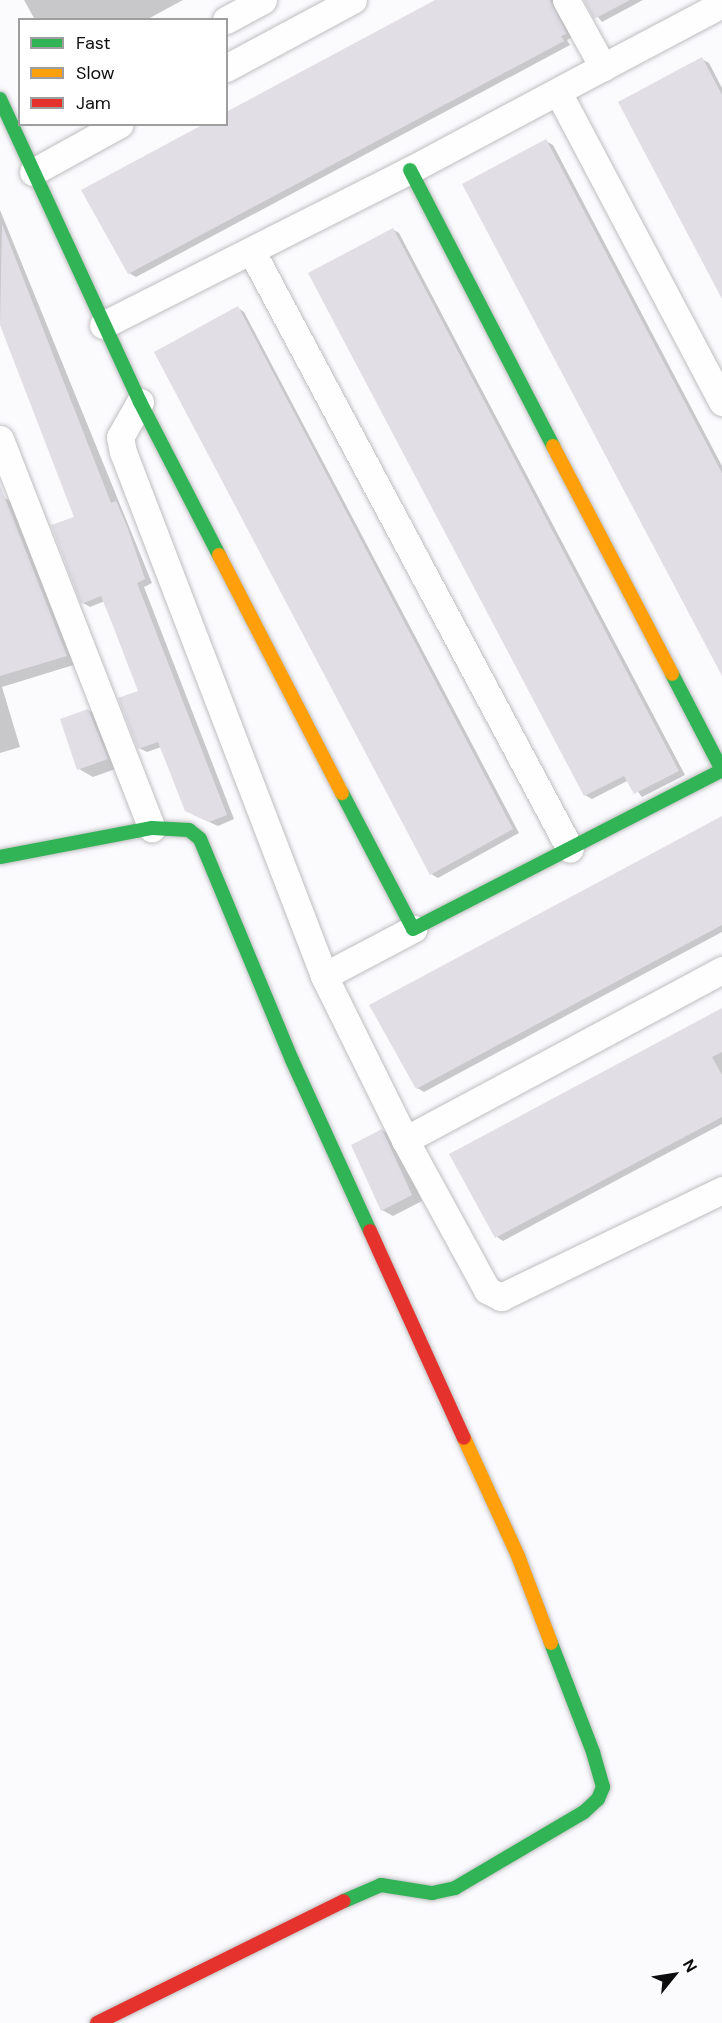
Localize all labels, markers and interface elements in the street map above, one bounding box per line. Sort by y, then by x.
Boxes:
legend [18,18,228,126]
text: Fast [76,31,111,55]
text: Slow [76,61,115,85]
text: Jam [76,91,111,115]
north arrow [644,1945,704,2005]
text: N [678,1955,702,1976]

